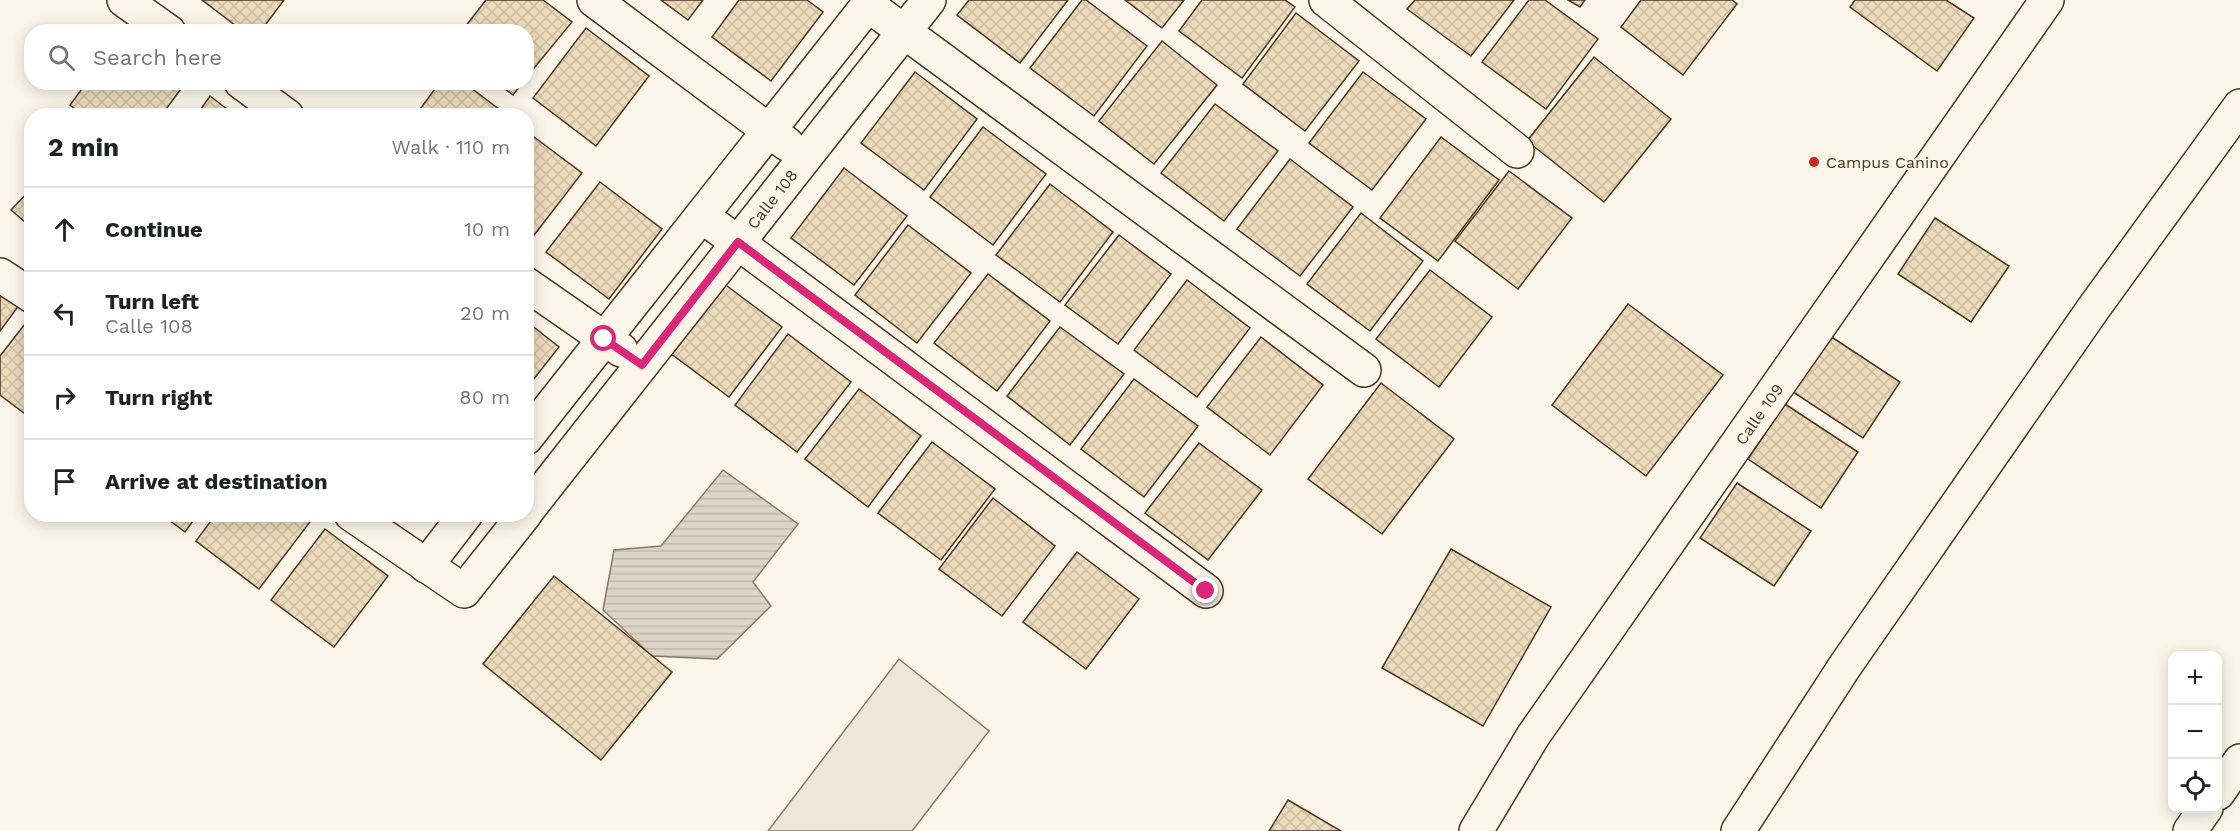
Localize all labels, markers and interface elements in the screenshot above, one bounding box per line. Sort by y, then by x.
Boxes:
search box [24,24,534,90]
icon: search [45,41,78,74]
text: Search here [93,45,222,70]
text: 2 min [48,132,119,162]
text: Walk · 110 m [392,135,510,159]
place label: Campus Canino [1826,153,1949,172]
marker: Campus Canino [1807,155,1821,169]
street label: Calle 108 [743,166,802,233]
icon: ahead [48,213,81,246]
text: Continue [105,217,203,242]
text: 10 m [464,217,510,241]
text: Turn left [105,289,199,314]
icon: left [48,297,81,330]
text: 20 m [460,301,510,325]
text: Calle 108 [105,314,193,338]
route start [590,325,616,351]
street label: Calle 109 [1731,380,1787,449]
icon: right [48,381,81,414]
text: Turn right [105,385,212,410]
text: 80 m [459,385,510,409]
icon: arrive [48,465,81,498]
text: Arrive at destination [105,469,328,494]
route end [1192,577,1218,603]
map controls [2168,651,2222,813]
button: + [2168,651,2222,705]
button: − [2168,705,2222,759]
button: locate [2168,759,2222,813]

